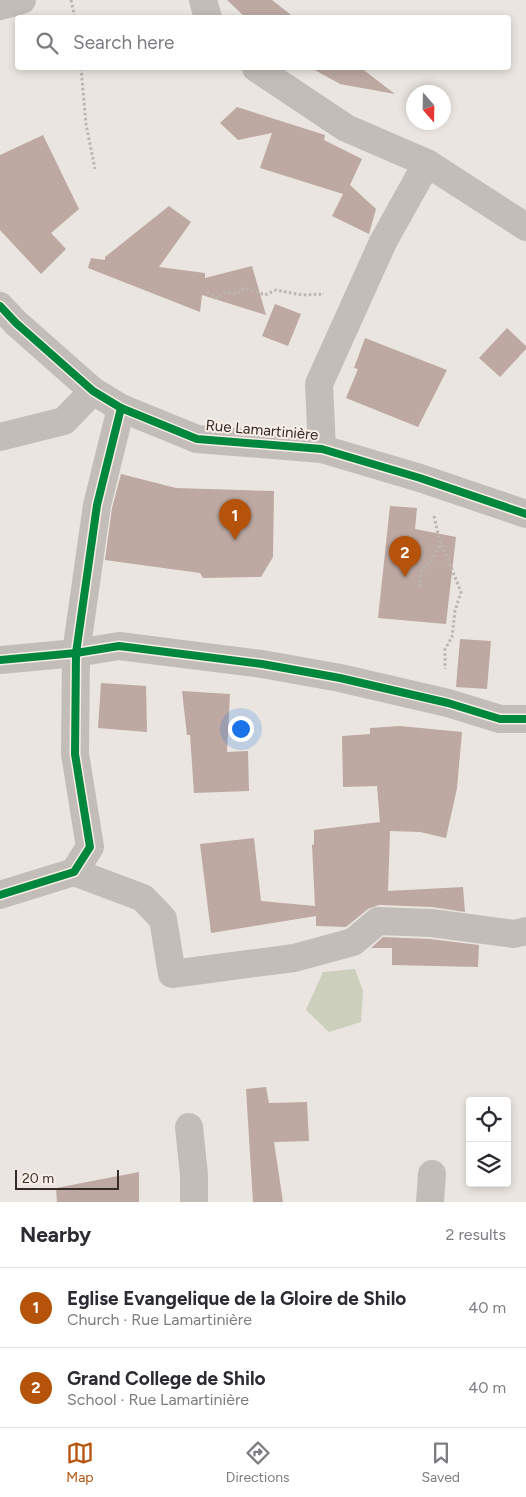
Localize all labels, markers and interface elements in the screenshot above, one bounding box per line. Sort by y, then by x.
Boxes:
search box [15,15,511,70]
icon: search [33,29,61,57]
text: Search here [73,31,175,54]
north arrow [406,85,451,130]
street label: Rue Lamartinière [205,416,319,444]
pin: 1 [219,499,251,540]
pin: 2 [389,536,421,577]
your location [228,716,254,742]
map controls [466,1097,511,1187]
button: locate [466,1097,511,1142]
button: layers [466,1142,511,1187]
scale bar [15,1167,119,1190]
text: 20 m [22,1170,54,1187]
text: Nearby [20,1222,91,1247]
text: 2 results [446,1225,506,1244]
text: Eglise Evangelique de la Gloire de Shilo [67,1287,406,1310]
text: 1 [33,1298,39,1317]
text: 40 m [468,1298,506,1317]
text: Church · Rue Lamartinière [67,1310,252,1329]
text: Grand College de Shilo [67,1367,266,1390]
text: 2 [31,1378,41,1397]
text: 40 m [468,1378,506,1397]
text: School · Rue Lamartinière [67,1390,249,1409]
tab: Map [66,1439,94,1486]
tab: Directions [226,1439,290,1486]
tab: Saved [421,1439,460,1486]

